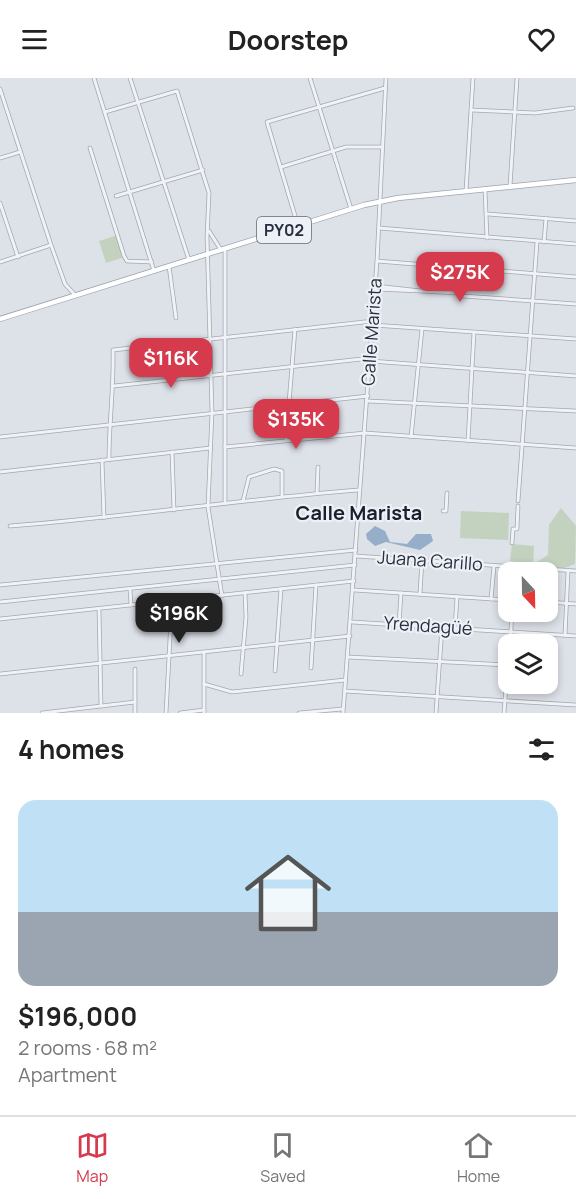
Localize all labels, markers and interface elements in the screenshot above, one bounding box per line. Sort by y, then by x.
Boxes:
text: Doorstep [228,21,348,58]
icon: menu [18,23,51,56]
icon: heart [525,23,558,56]
road number: PY02 [257,217,311,243]
pin: $275K [418,252,502,303]
text: $275K [430,258,490,285]
street label: Calle Marista [355,277,387,387]
pin: $116K [129,338,213,389]
text: $116K [143,344,199,371]
pin: $135K [254,399,338,450]
text: $135K [267,405,325,432]
district label: Calle Marista [296,499,422,526]
street label: Juana Carillo [376,544,484,576]
north arrow [498,562,558,622]
map controls [498,562,558,694]
pin: $196K [137,593,221,644]
text: $196K [149,599,209,626]
street label: Yrendagüé [383,610,473,640]
button: layers [498,634,558,694]
text: 4 homes [18,731,124,767]
icon: filters [525,733,558,766]
icon: home [234,839,342,947]
text: $196,000 [18,998,137,1034]
text: 2 rooms · 68 m² [18,1034,157,1061]
text: Apartment [18,1061,117,1088]
tab: Map [76,1129,109,1187]
tab: Saved [260,1129,305,1187]
tab: Home [457,1129,500,1187]

